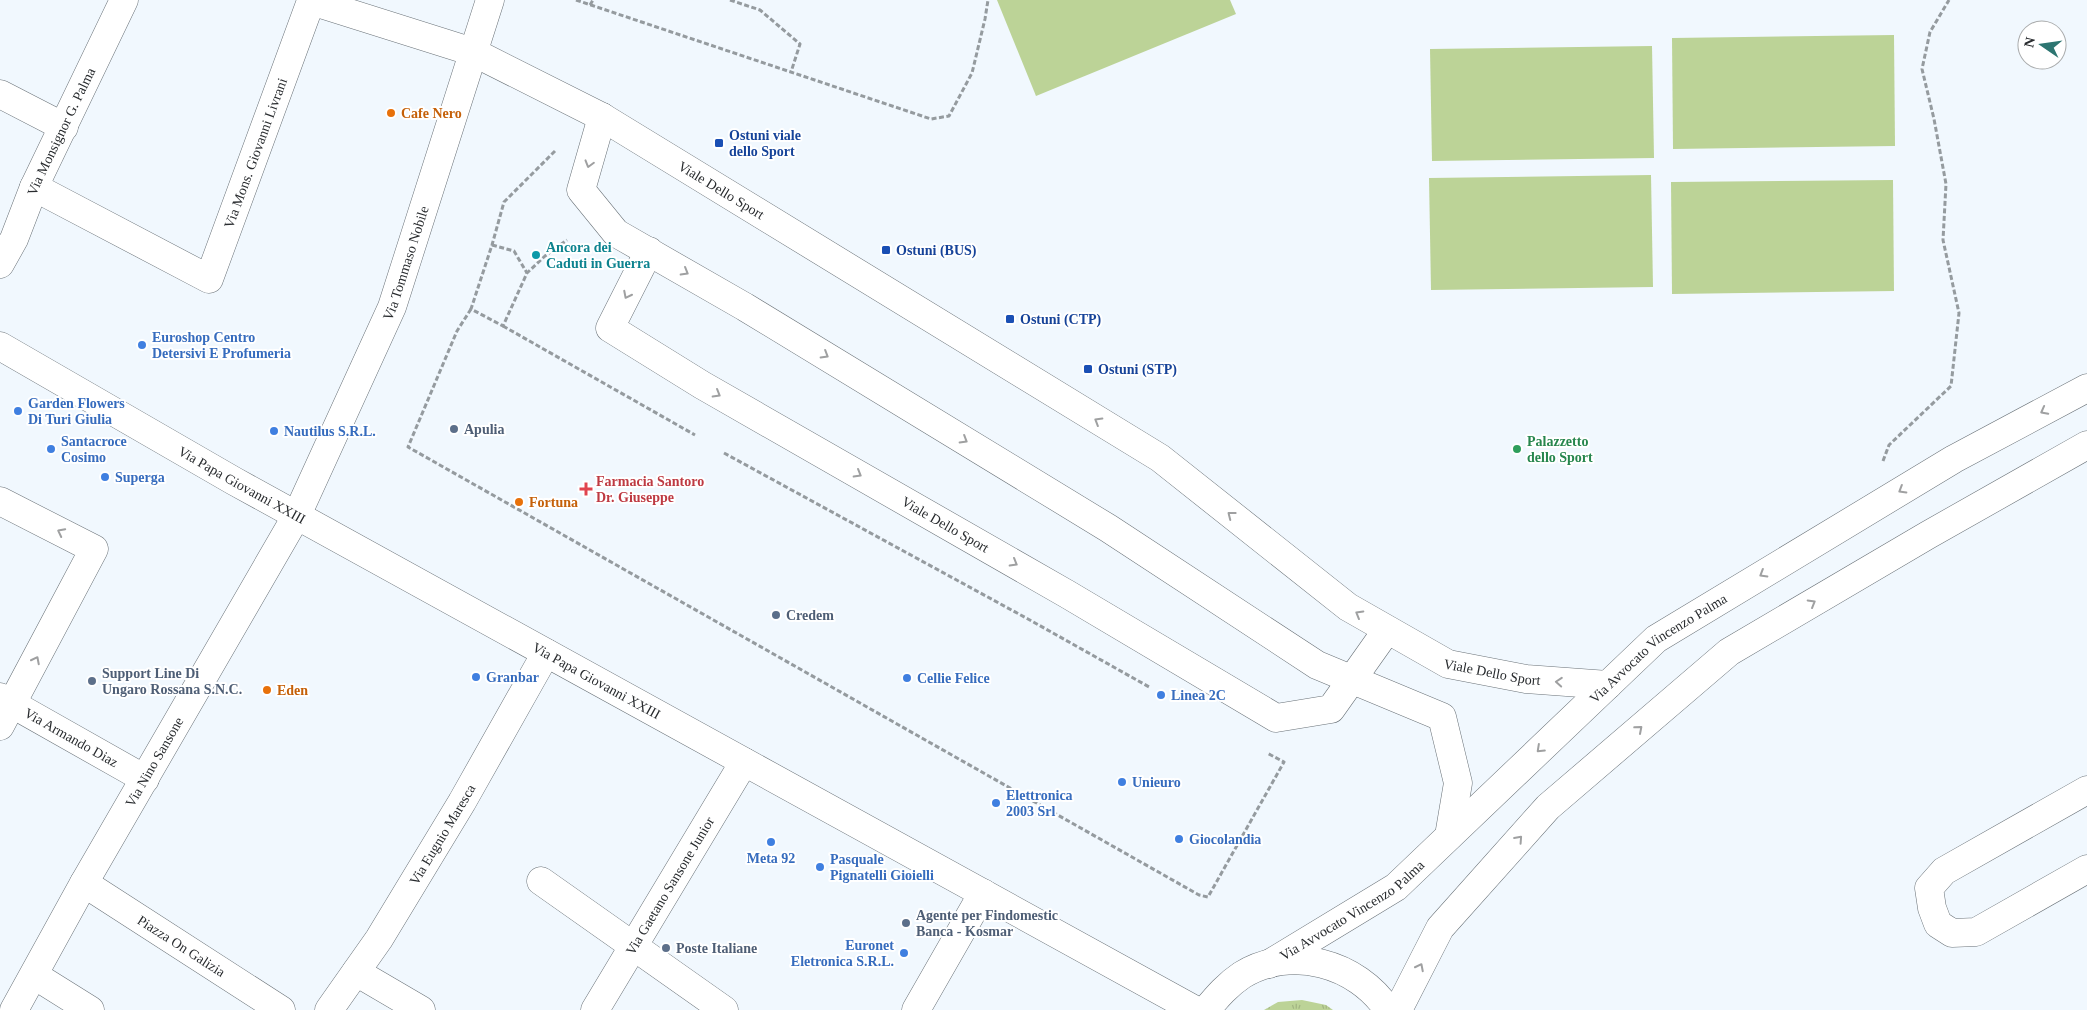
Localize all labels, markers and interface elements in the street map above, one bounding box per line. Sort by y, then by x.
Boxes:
north arrow [2017,20,2067,70]
text: N [2021,36,2038,49]
street label: Via Monsignor G. Palma [24,65,99,198]
street label: Via Mons. Giovanni Livrani [221,76,290,230]
place label: Cafe Nero [401,106,462,121]
marker: Cafe Nero [385,107,397,119]
place label: Ostuni viale dello Sport [729,128,801,159]
marker: Ostuni viale dello Sport [713,137,725,149]
street label: Viale Dello Sport [675,158,767,222]
one-way arrow [584,159,594,167]
street label: Via Tommaso Nobile [380,204,432,323]
place label: Ancora dei Caduti in Guerra [546,240,650,271]
place label: Ostuni (BUS) [896,243,977,259]
marker: Ostuni (BUS) [880,244,892,256]
marker: Ancora dei Caduti in Guerra [530,249,542,261]
one-way arrow [680,266,689,276]
one-way arrow [623,290,633,299]
place label: Ostuni (CTP) [1020,312,1102,328]
marker: Ostuni (CTP) [1004,313,1016,325]
place label: Euroshop Centro Detersivi E Profumeria [152,330,291,361]
marker: Euroshop Centro Detersivi E Profumeria [136,339,148,351]
one-way arrow [820,349,829,359]
place label: Ostuni (STP) [1098,362,1177,378]
marker: Ostuni (STP) [1082,363,1094,375]
one-way arrow [712,387,721,397]
place label: Garden Flowers Di Turi Giulia [28,396,125,427]
marker: Garden Flowers Di Turi Giulia [12,405,24,417]
one-way arrow [2040,405,2049,415]
one-way arrow [1095,418,1104,427]
place label: Apulia [464,422,504,437]
marker: Apulia [448,423,460,435]
place label: Nautilus S.R.L. [284,424,376,439]
marker: Nautilus S.R.L. [268,425,280,437]
one-way arrow [958,433,967,443]
place label: Santacroce Cosimo [61,434,127,465]
place label: Palazzetto dello Sport [1527,434,1593,465]
marker: Santacroce Cosimo [45,443,57,455]
marker: Palazzetto dello Sport [1511,443,1523,455]
street label: Via Papa Giovanni XXIII [176,444,308,527]
one-way arrow [853,468,862,478]
place label: Superga [115,470,165,485]
marker: Superga [99,471,111,483]
place label: Farmacia Santoro Dr. Giuseppe [596,474,704,505]
marker: Farmacia Santoro Dr. Giuseppe [580,483,592,495]
one-way arrow [1899,484,1908,494]
street label: Viale Dello Sport [899,494,991,556]
place label: Fortuna [529,495,578,510]
marker: Fortuna [513,496,525,508]
one-way arrow [1228,512,1237,520]
one-way arrow [57,528,66,538]
one-way arrow [1009,557,1018,567]
one-way arrow [1760,568,1769,578]
street label: Via Avvocato Vincenzo Palma [1587,591,1730,706]
one-way arrow [1806,600,1815,610]
place label: Credem [786,608,834,623]
marker: Credem [770,609,782,621]
one-way arrow [1356,610,1365,620]
street label: Via Papa Giovanni XXIII [530,640,663,722]
street label: Viale Dello Sport [1443,656,1541,688]
one-way arrow [30,657,40,666]
place label: Support Line Di Ungaro Rossana S.N.C. [102,666,242,697]
place label: Granbar [486,670,539,685]
marker: Granbar [470,671,482,683]
place label: Cellie Felice [917,671,990,686]
marker: Cellie Felice [901,672,913,684]
marker: Support Line Di Ungaro Rossana S.N.C. [86,675,98,687]
one-way arrow [1555,676,1563,687]
place label: Eden [277,683,308,698]
marker: Eden [261,684,273,696]
place label: Linea 2C [1171,688,1226,703]
marker: Linea 2C [1155,689,1167,701]
street label: Via Armando Diaz [22,705,121,770]
street label: Via Nino Sansone [123,715,186,810]
one-way arrow [1633,726,1642,735]
one-way arrow [1537,743,1546,752]
place label: Unieuro [1132,775,1181,790]
marker: Unieuro [1116,776,1128,788]
street label: Via Eugnio Maresca [407,781,479,888]
place label: Elettronica 2003 Srl [1006,788,1073,819]
marker: Elettronica 2003 Srl [990,797,1002,809]
street label: Via Gaetano Sansone Junior [623,814,717,958]
place label: Giocolandia [1189,832,1261,847]
marker: Giocolandia [1173,833,1185,845]
marker: Meta 92 [765,836,777,848]
one-way arrow [1513,836,1522,845]
place label: Meta 92 [747,851,795,866]
place label: Pasquale Pignatelli Gioielli [830,852,934,883]
street label: Via Avvocato Vincenzo Palma [1277,857,1428,964]
marker: Pasquale Pignatelli Gioielli [814,861,826,873]
place label: Agente per Findomestic Banca - Kosmar [916,908,1058,939]
street label: Piazza On Galizia [135,913,228,980]
marker: Agente per Findomestic Banca - Kosmar [900,917,912,929]
place label: Euronet Eletronica S.R.L. [791,938,894,969]
place label: Poste Italiane [676,941,757,956]
marker: Poste Italiane [660,942,672,954]
marker: Euronet Eletronica S.R.L. [898,947,910,959]
one-way arrow [1414,963,1424,972]

